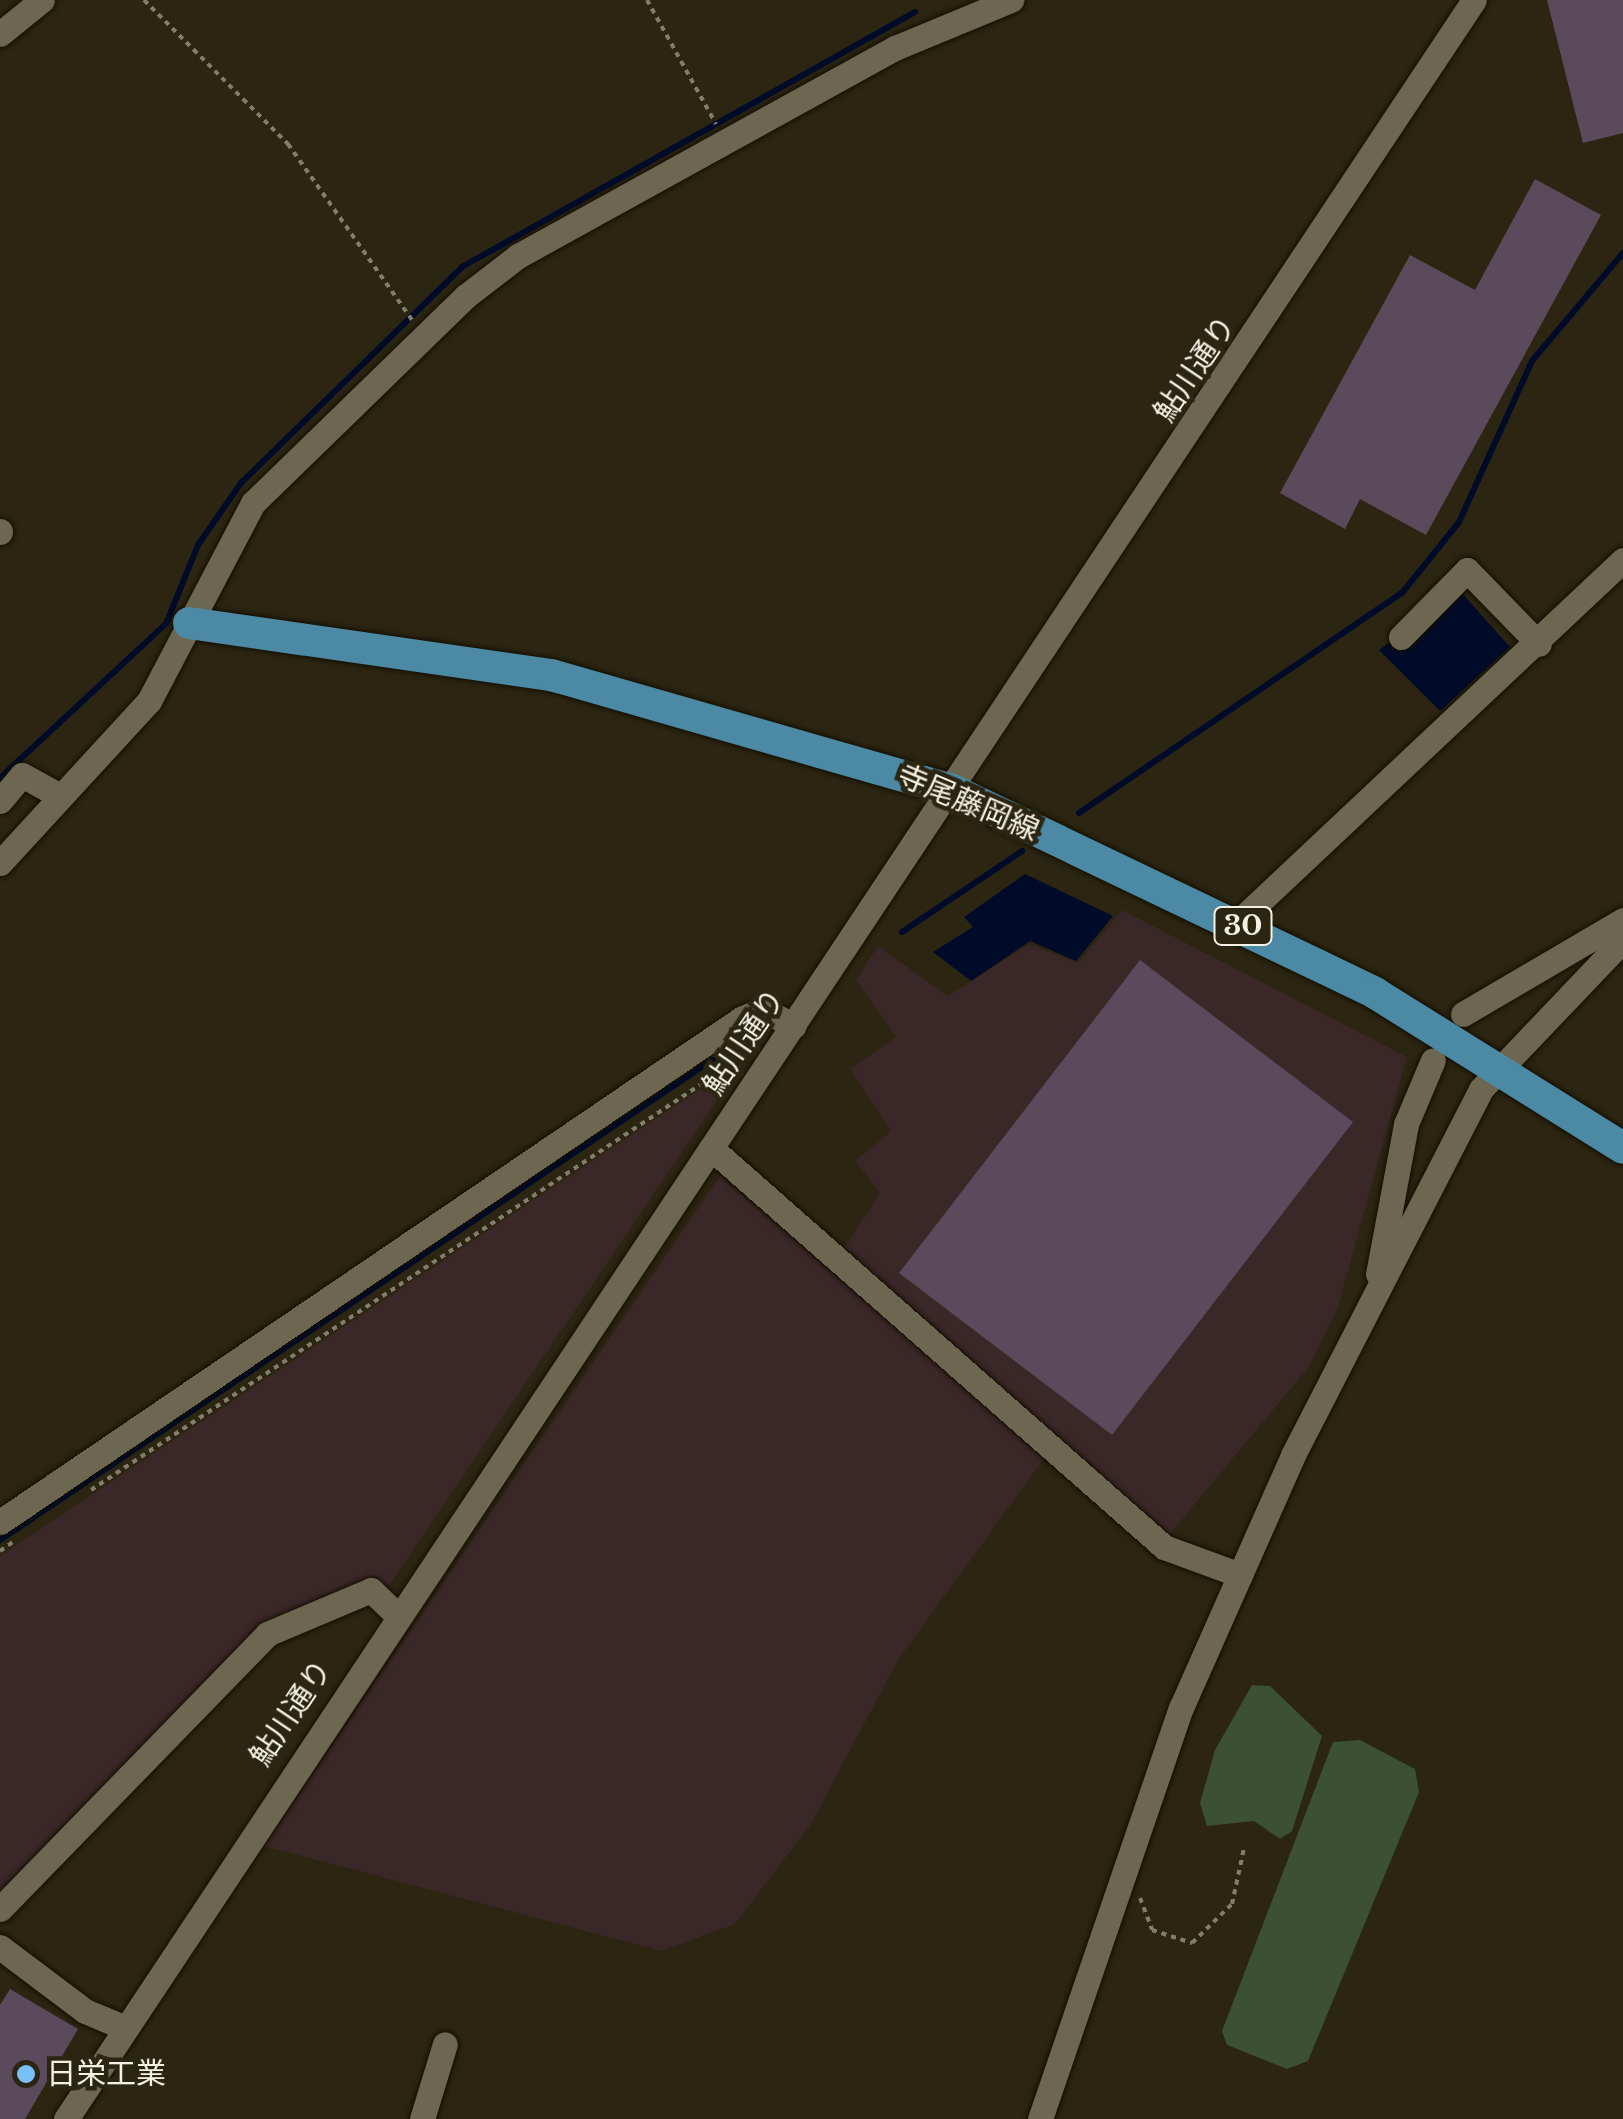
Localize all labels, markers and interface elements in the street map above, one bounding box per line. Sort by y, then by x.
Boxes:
street label: 鮎川通り [1147,309,1243,429]
street label: 寺尾藤岡線 [892,757,1044,849]
road number: 30 [1213,903,1273,949]
street label: 鮎川通り [696,982,792,1102]
street label: 鮎川通り [243,1653,339,1773]
place label: 日栄工業 [46,2056,166,2092]
marker: 日栄工業 [15,2063,37,2085]

